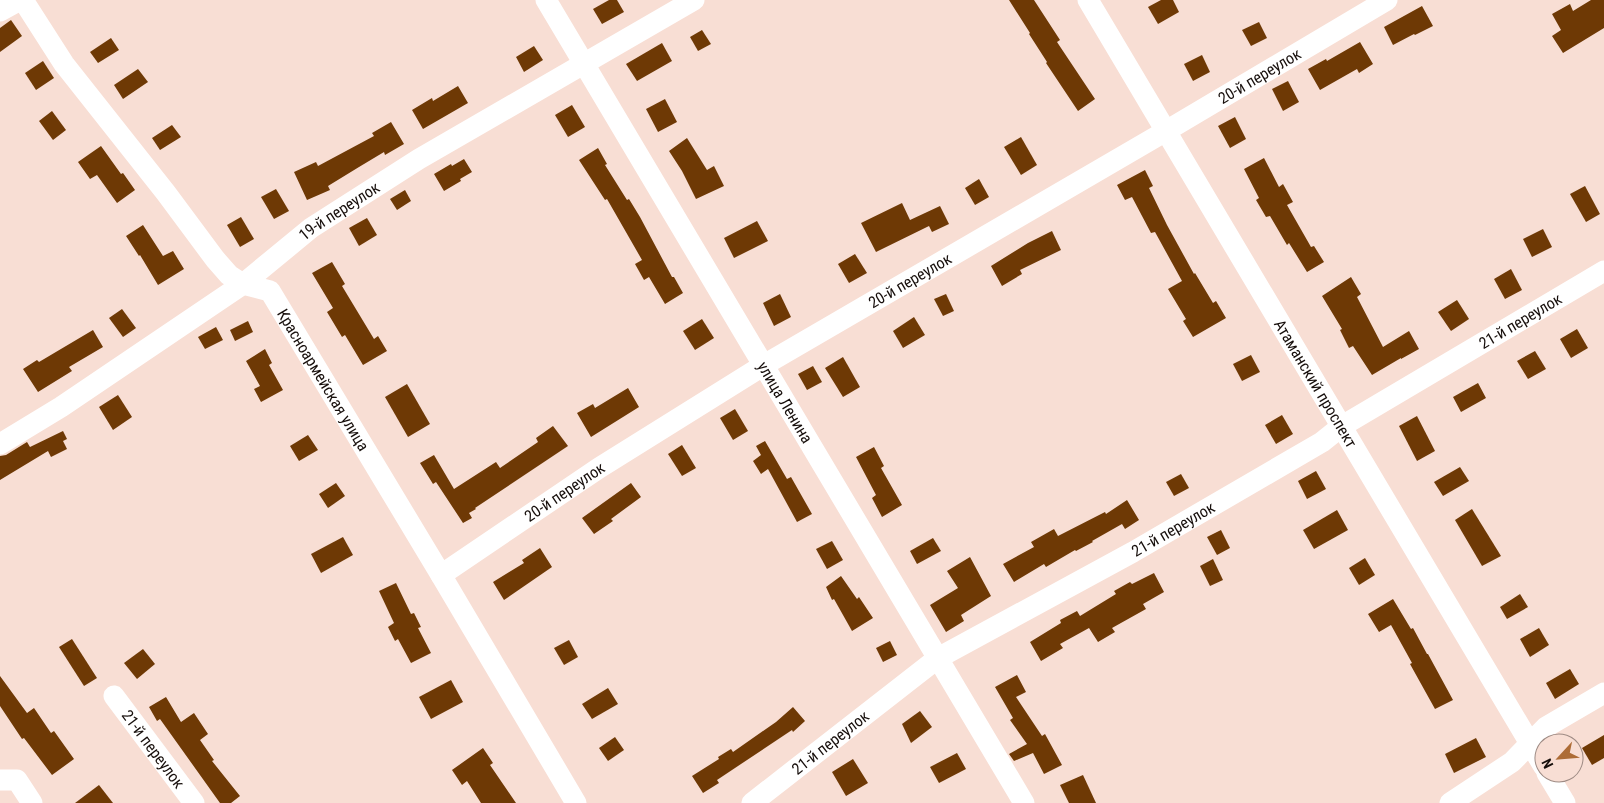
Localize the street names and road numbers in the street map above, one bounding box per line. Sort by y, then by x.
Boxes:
street label: 20-й переулок [1215,44,1305,108]
street label: 19-й переулок [295,178,383,244]
street label: 20-й переулок [865,249,955,312]
street label: 21-й переулок [1476,289,1565,353]
street label: Красноармейская улица [273,306,373,454]
street label: Атаманский проспект [1270,316,1361,451]
street label: улица Ленина [753,358,817,447]
street label: 20-й переулок [521,458,608,526]
street label: 21-й переулок [1128,497,1218,561]
street label: 21-й переулок [118,706,189,792]
street label: 21-й переулок [788,706,873,779]

